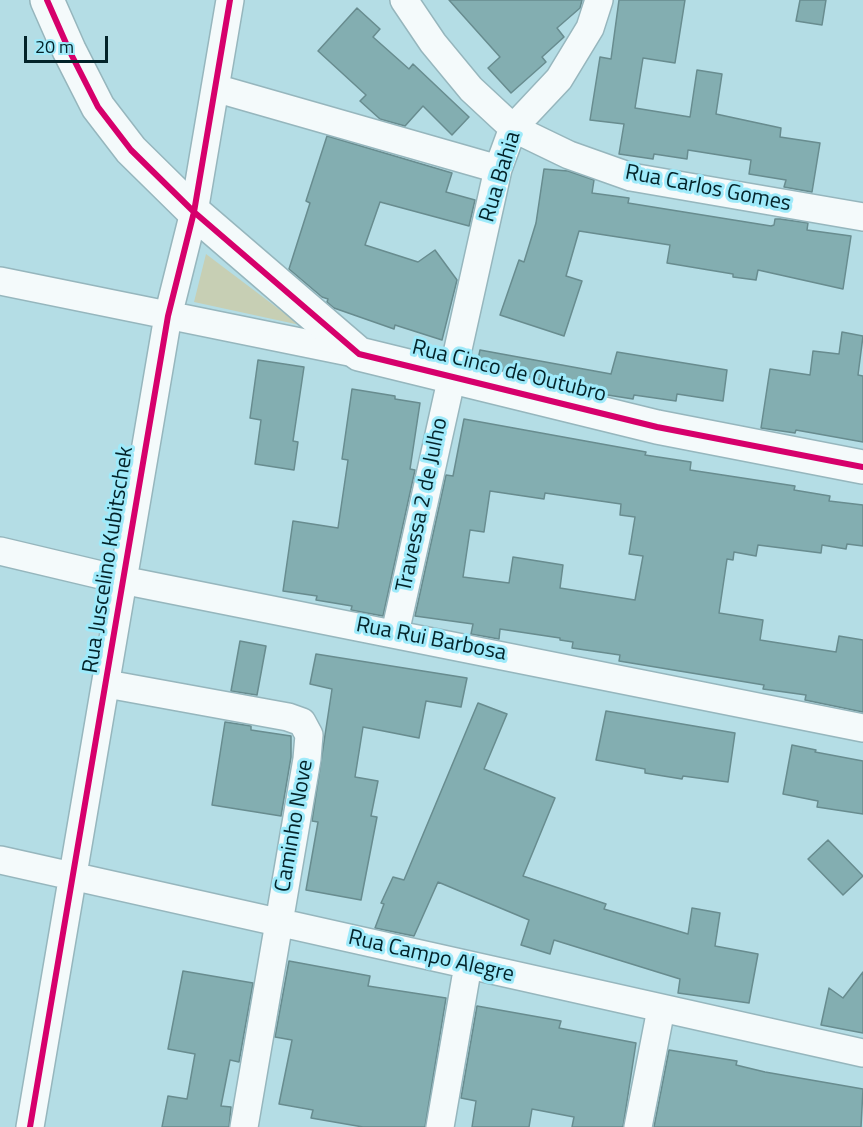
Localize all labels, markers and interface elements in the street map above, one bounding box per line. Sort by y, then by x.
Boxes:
scale bar [27,24,111,62]
text: 20 m [35,33,74,60]
street label: Rua Bahia [475,129,527,225]
street label: Rua Carlos Gomes [623,160,793,218]
street label: Rua Cinco de Outubro [409,335,609,409]
street label: Travessa 2 de Julho [392,416,454,594]
street label: Rua Juscelino Kubitschek [78,445,140,675]
street label: Rua Rui Barbosa [354,612,508,668]
street label: Caminho Nove [270,758,320,894]
street label: Rua Campo Alegre [345,925,517,989]

